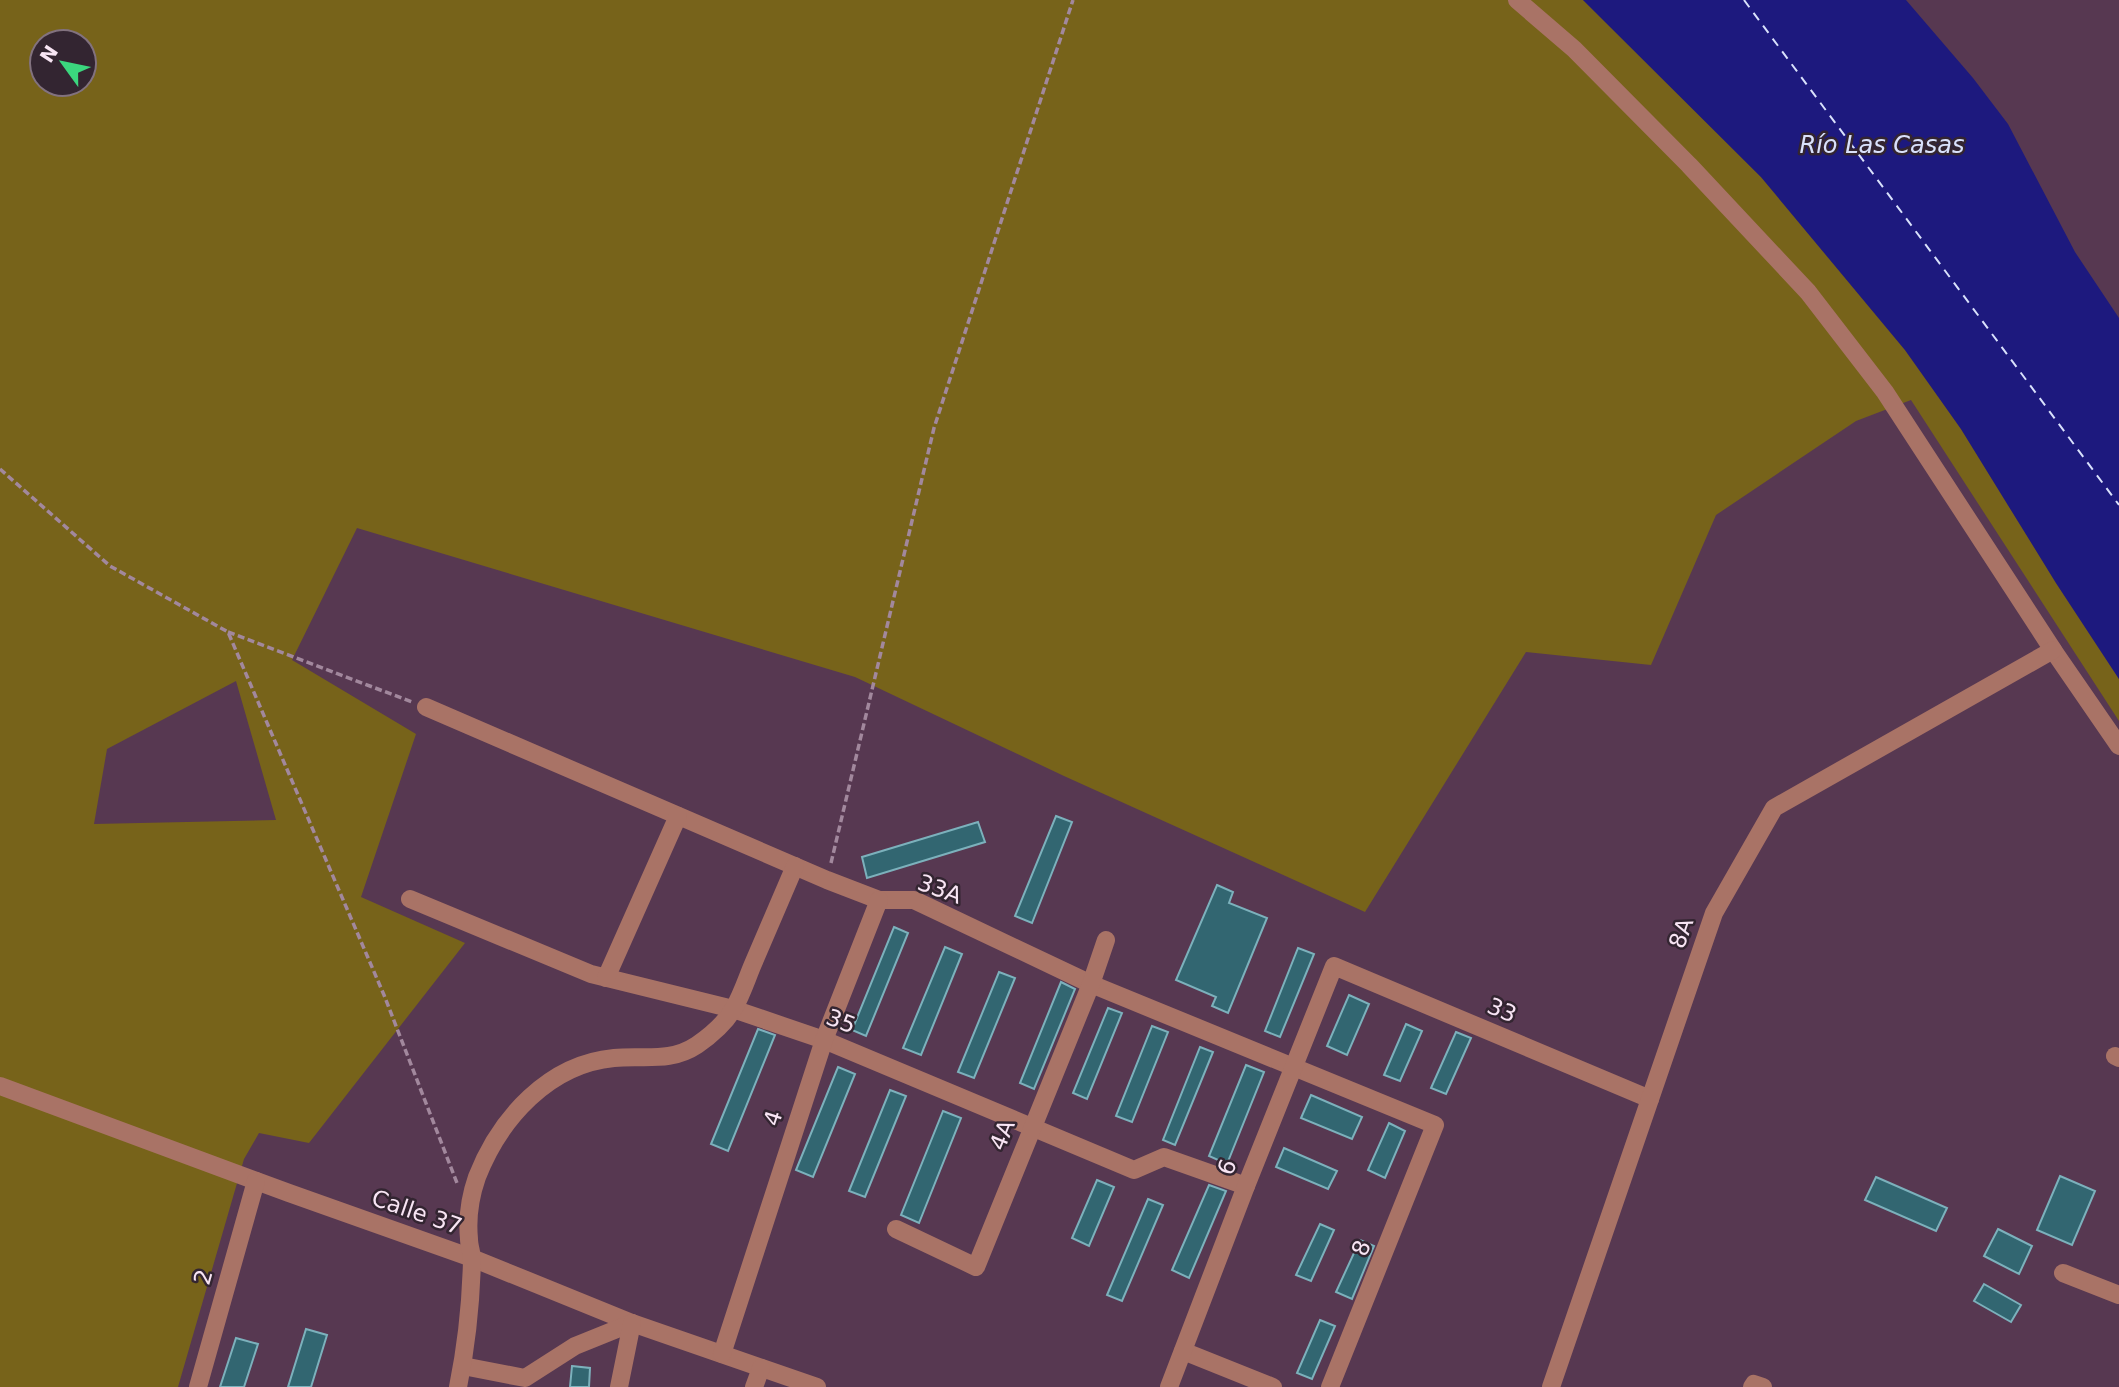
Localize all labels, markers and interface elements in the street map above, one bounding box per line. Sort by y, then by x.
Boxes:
north arrow [28,28,98,98]
text: N [35,41,62,66]
water label: Río Las Casas [1799,131,1965,159]
street label: 33A [914,869,966,909]
street label: 8A [1664,914,1698,952]
street label: 33 [1483,992,1521,1028]
street label: 35 [823,1004,859,1038]
street label: 4 [758,1107,788,1129]
street label: 4A [984,1116,1020,1154]
street label: 6 [1212,1156,1242,1178]
street label: Calle 37 [368,1184,466,1240]
street label: 8 [1346,1236,1376,1260]
street label: 2 [188,1266,218,1288]

